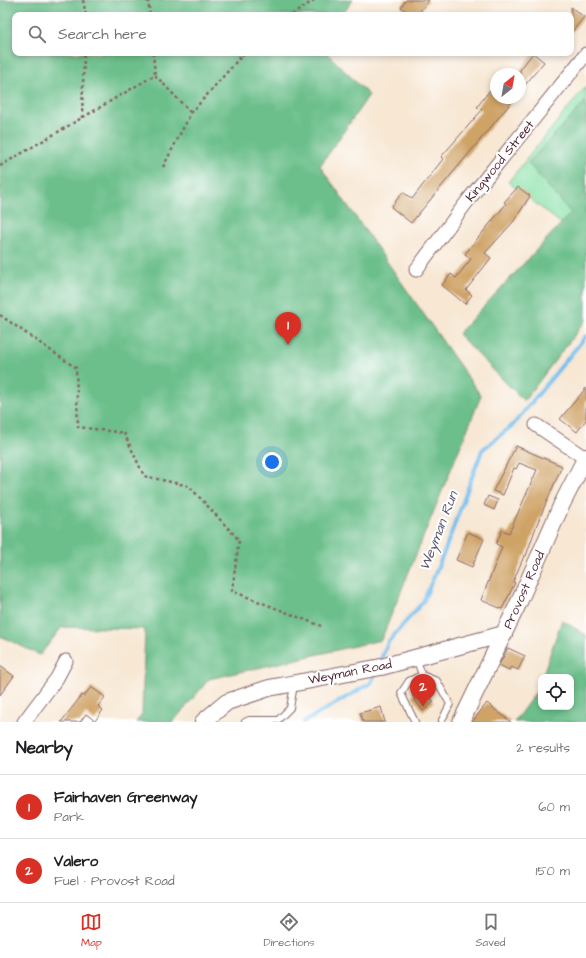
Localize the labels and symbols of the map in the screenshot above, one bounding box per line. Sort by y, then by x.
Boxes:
north arrow [490,68,526,104]
street label: Kingwood Street [461,116,540,206]
pin: 1 [275,312,301,345]
your location [262,452,282,472]
water label: Weyman Run [415,488,464,573]
street label: Provost Road [499,548,549,632]
street label: Weyman Road [307,655,394,690]
pin: 2 [410,674,436,707]

